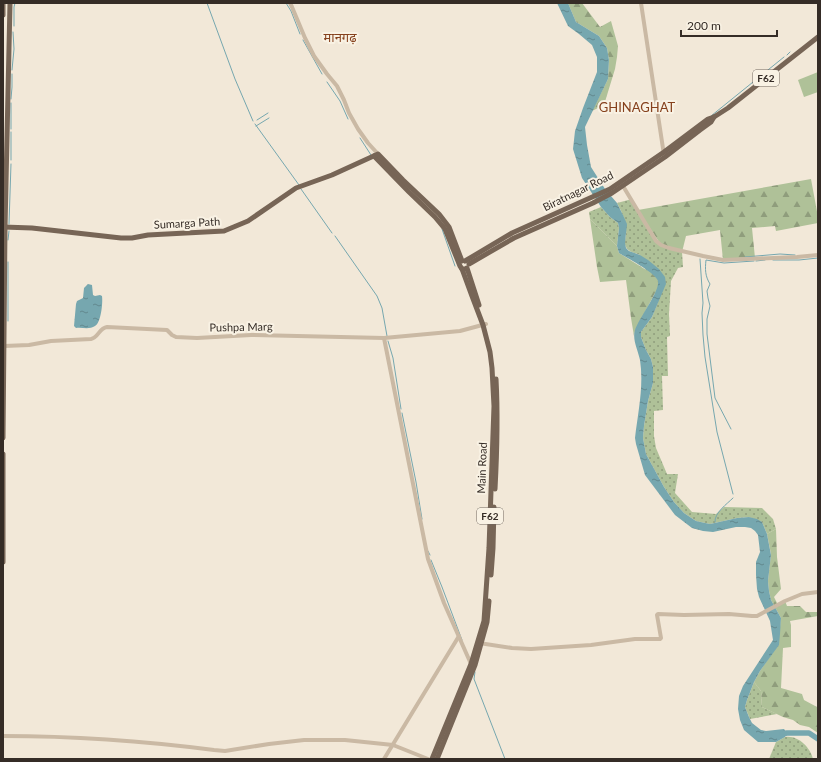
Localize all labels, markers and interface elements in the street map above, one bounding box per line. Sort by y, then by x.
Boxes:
scale bar [681,12,777,38]
text: 200 m [687,18,721,33]
district label: मानगढ़ [324,29,357,45]
road number: F62 [753,70,779,86]
district label: GHINAGHAT [599,99,676,115]
street label: Biratnagar Road [540,168,615,213]
street label: Sumarga Path [154,214,220,231]
street label: Pushpa Marg [209,319,273,334]
street label: Main Road [474,442,489,494]
road number: F62 [477,508,503,524]

